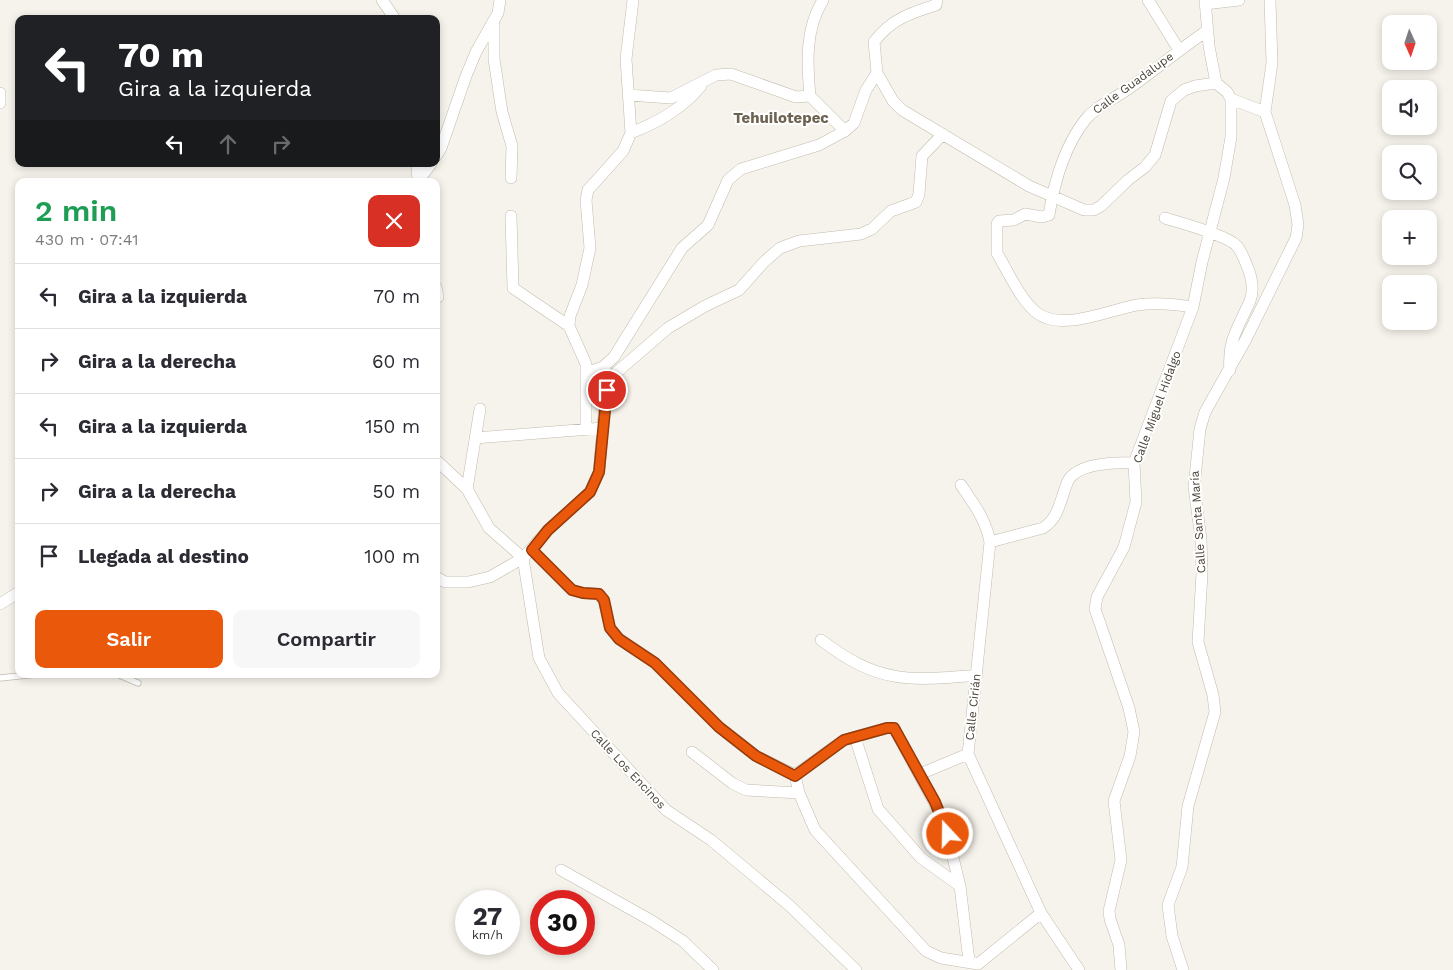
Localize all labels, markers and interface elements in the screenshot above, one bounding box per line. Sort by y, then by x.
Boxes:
north arrow [1382,15,1438,70]
map controls [1382,15,1437,330]
text: 70 m [118,34,204,76]
icon: left [35,35,100,100]
street label: Calle Guadalupe [1090,49,1176,117]
text: Gira a la izquierda [118,76,312,101]
button: sound [1382,80,1437,135]
district label: Tehuilotepec [733,109,829,127]
icon: left [161,130,189,158]
icon: ahead [214,130,242,158]
icon: right [267,130,295,158]
button: search [1382,145,1437,200]
text: 2 min [35,193,117,228]
button: close [368,195,420,247]
button: + [1382,210,1437,265]
text: 430 m · 07:41 [35,230,138,249]
button: − [1382,275,1437,330]
icon: left [35,282,63,310]
text: Gira a la izquierda [78,285,247,308]
text: 70 m [373,285,420,308]
icon: right [35,347,63,375]
street label: Calle Miguel Hidalgo [1130,349,1184,465]
text: Gira a la derecha [78,350,236,373]
text: 60 m [372,350,420,373]
pin [586,369,628,411]
icon: arrive [593,376,621,404]
icon: left [35,412,63,440]
text: Gira a la izquierda [78,415,247,438]
text: 150 m [365,415,420,438]
street label: Calle Santa María [1187,470,1209,574]
icon: right [35,477,63,505]
text: Gira a la derecha [78,480,236,503]
text: 50 m [373,480,420,503]
icon: arrive [35,542,63,570]
text: Llegada al destino [78,545,249,568]
text: 100 m [364,545,420,568]
button: Salir [35,610,223,668]
button: Compartir [233,610,420,668]
street label: Calle Cirián [963,673,983,741]
street label: Calle Los Encinos [587,726,669,812]
position arrow [921,807,973,859]
speed limit sign: 30 [530,890,595,955]
text: 27 [473,902,502,931]
text: km/h [472,928,503,942]

